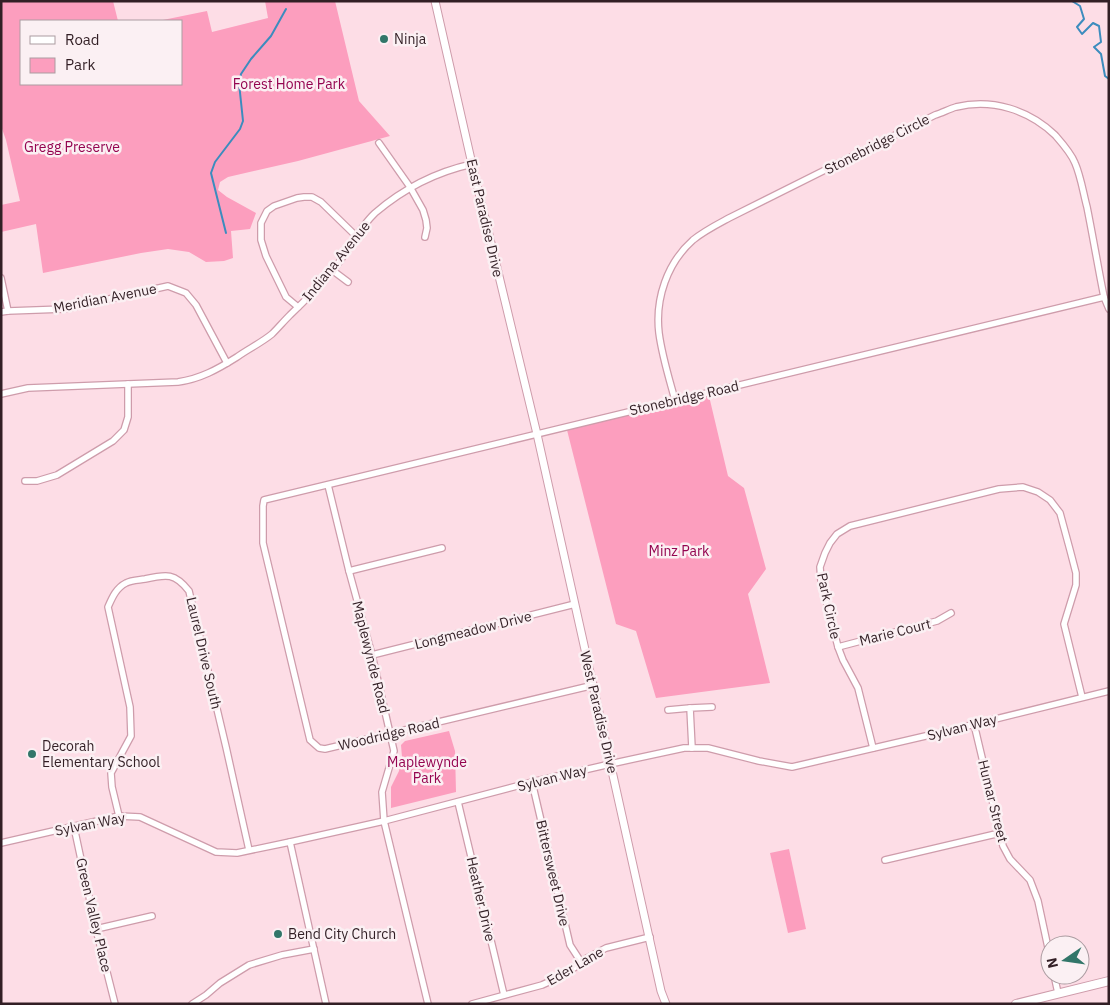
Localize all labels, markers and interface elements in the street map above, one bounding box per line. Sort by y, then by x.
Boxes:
legend [20,20,182,85]
text: Road [65,30,100,49]
place label: Ninja [394,30,427,48]
marker: Ninja [378,33,390,45]
text: Park [65,55,95,74]
park label: Forest Home Park [233,75,346,93]
street label: Stonebridge Circle [821,110,933,178]
park label: Gregg Preserve [24,138,120,156]
street label: East Paradise Drive [463,157,507,279]
street label: Indiana Avenue [298,217,374,305]
street label: Meridian Avenue [52,279,158,317]
street label: Stonebridge Road [627,377,741,419]
park label: Minz Park [649,542,710,560]
street label: Park Circle [813,571,845,641]
street label: Laurel Drive South [182,595,226,711]
street label: Maplewynde Road [348,599,394,715]
street label: Longmeadow Drive [413,607,534,653]
street label: Marie Court [857,614,933,650]
street label: West Paradise Drive [576,649,622,775]
street label: Sylvan Way [925,710,999,744]
street label: Woodridge Road [337,714,441,754]
place label: Decorah Elementary School [42,737,160,771]
marker: Decorah Elementary School [26,748,38,760]
park label: Maplewynde Park [387,753,467,787]
street label: Humar Street [974,758,1012,844]
street label: Sylvan Way [515,761,589,795]
street label: Sylvan Way [53,808,127,840]
street label: Bittersweet Drive [532,818,574,928]
street label: Heather Drive [462,855,500,943]
street label: Green Valley Place [72,856,116,974]
place label: Bend City Church [288,925,396,943]
marker: Bend City Church [272,928,284,940]
north arrow [1040,935,1090,985]
street label: Eder Lane [543,942,607,989]
text: N [1042,956,1062,970]

